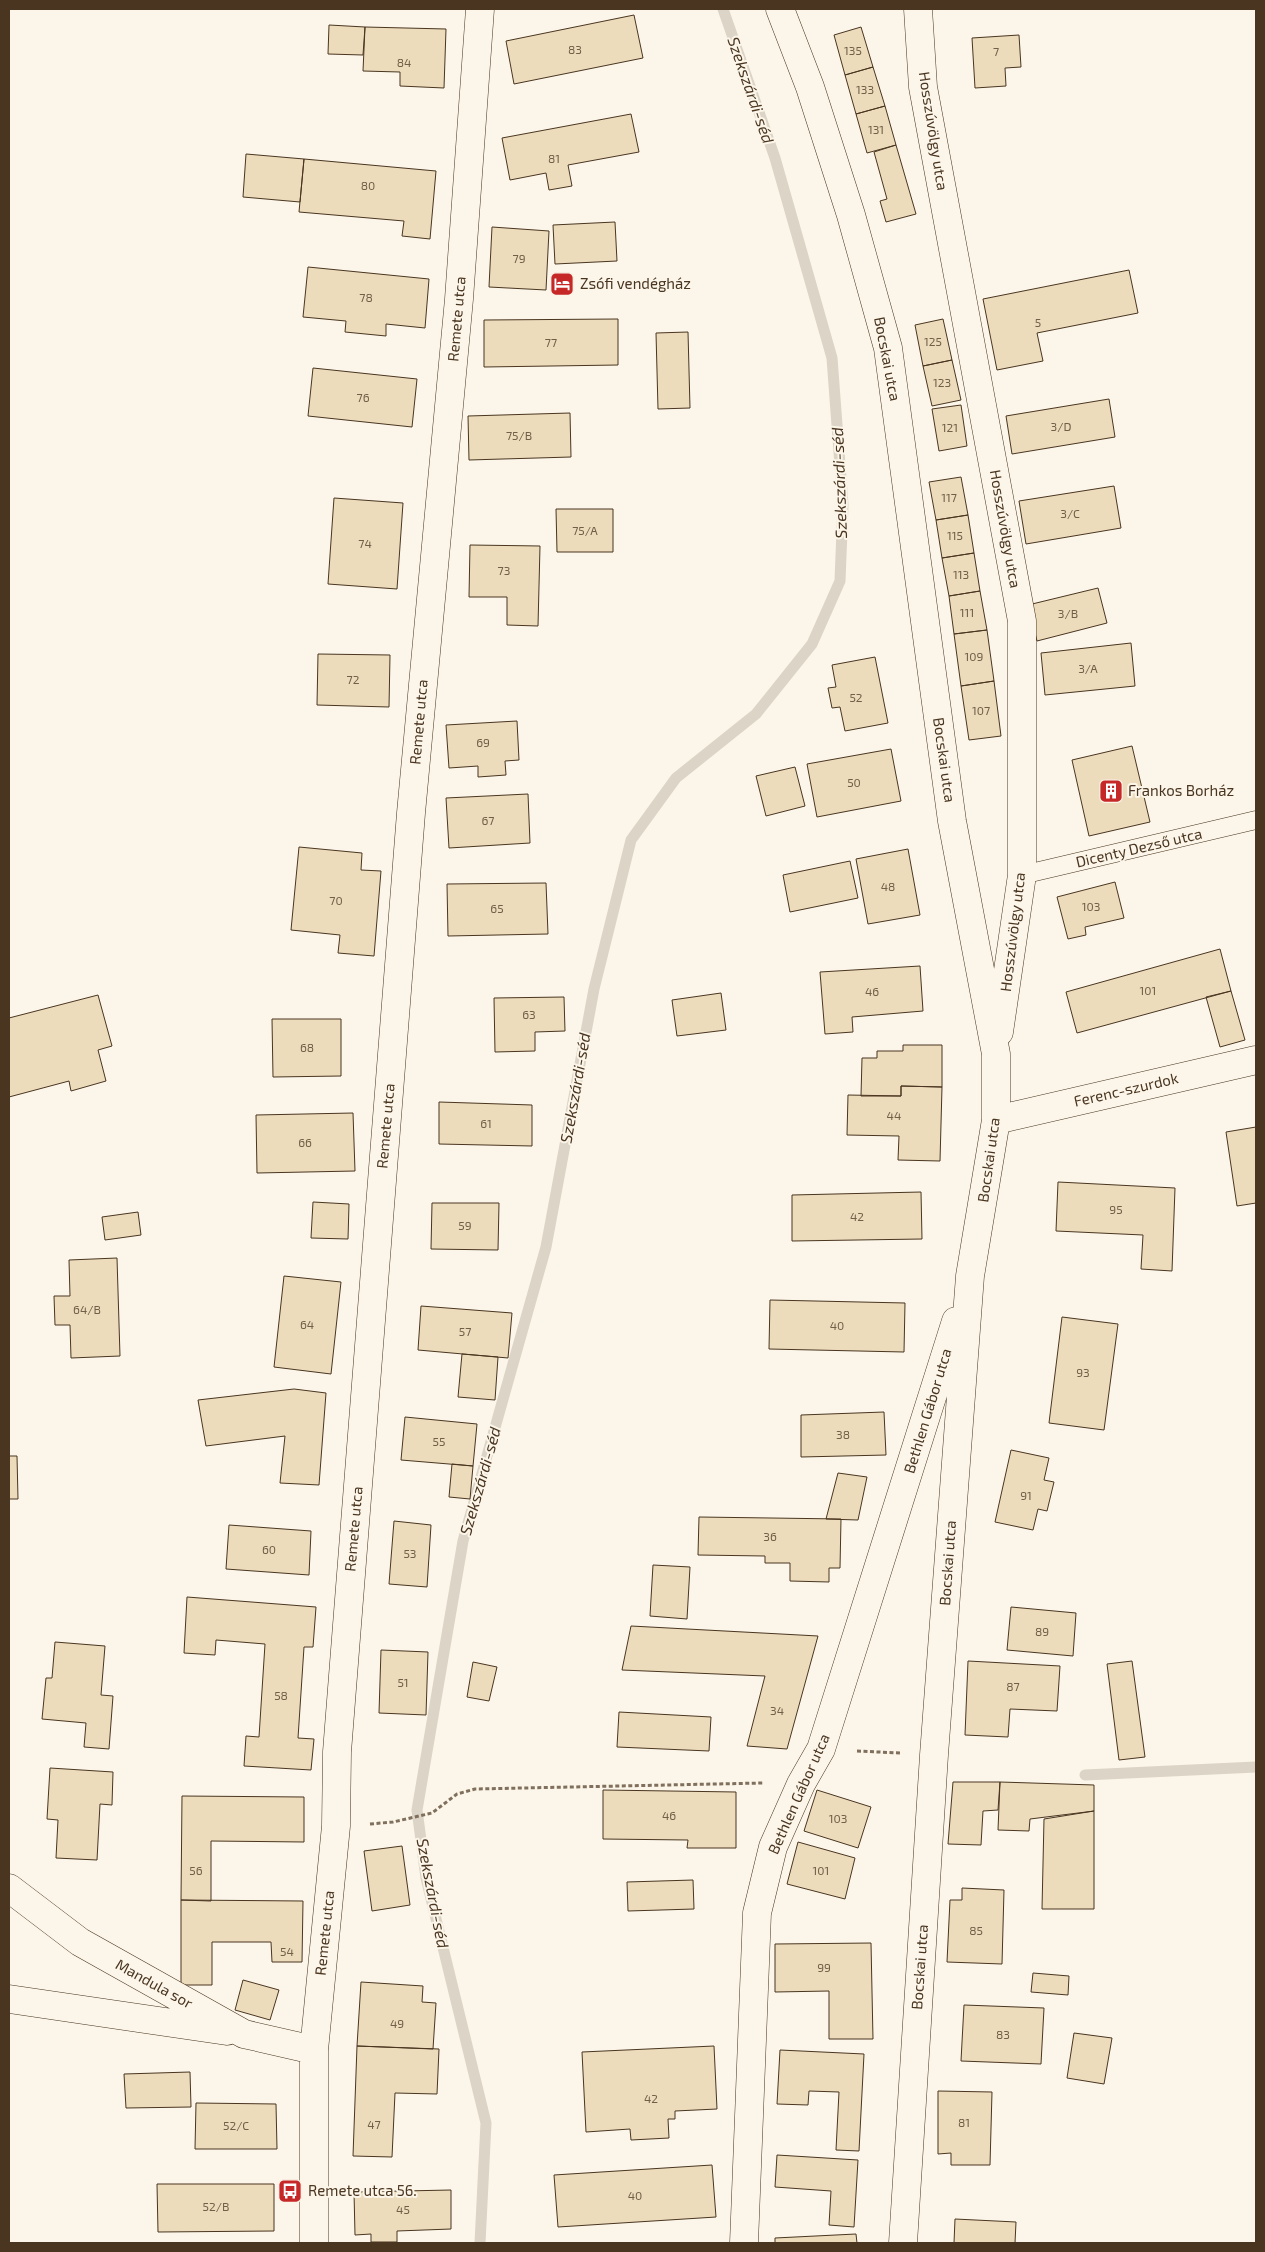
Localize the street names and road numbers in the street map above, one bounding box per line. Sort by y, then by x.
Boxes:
street label: Hosszúvölgy utca [916,70,952,192]
street label: Remete utca [443,276,469,362]
street label: Bocskai utca [871,315,905,403]
street label: Hosszúvölgy utca [987,468,1025,589]
street label: Remete utca [405,679,431,765]
street label: Bocskai utca [930,716,960,803]
street label: Dicenty Dezső utca [1074,824,1204,870]
street label: Hosszúvölgy utca [996,871,1028,993]
street label: Ferenc-szurdok [1072,1068,1180,1110]
street label: Remete utca [372,1083,398,1169]
street label: Bocskai utca [973,1116,1003,1203]
street label: Bethlen Gábor utca [899,1346,955,1475]
street label: Remete utca [340,1486,366,1572]
street label: Bocskai utca [935,1520,959,1606]
street label: Bethlen Gábor utca [763,1731,833,1857]
street label: Remete utca [311,1889,337,1976]
street label: Bocskai utca [907,1924,931,2010]
street label: Mandula sor [113,1955,196,2012]

